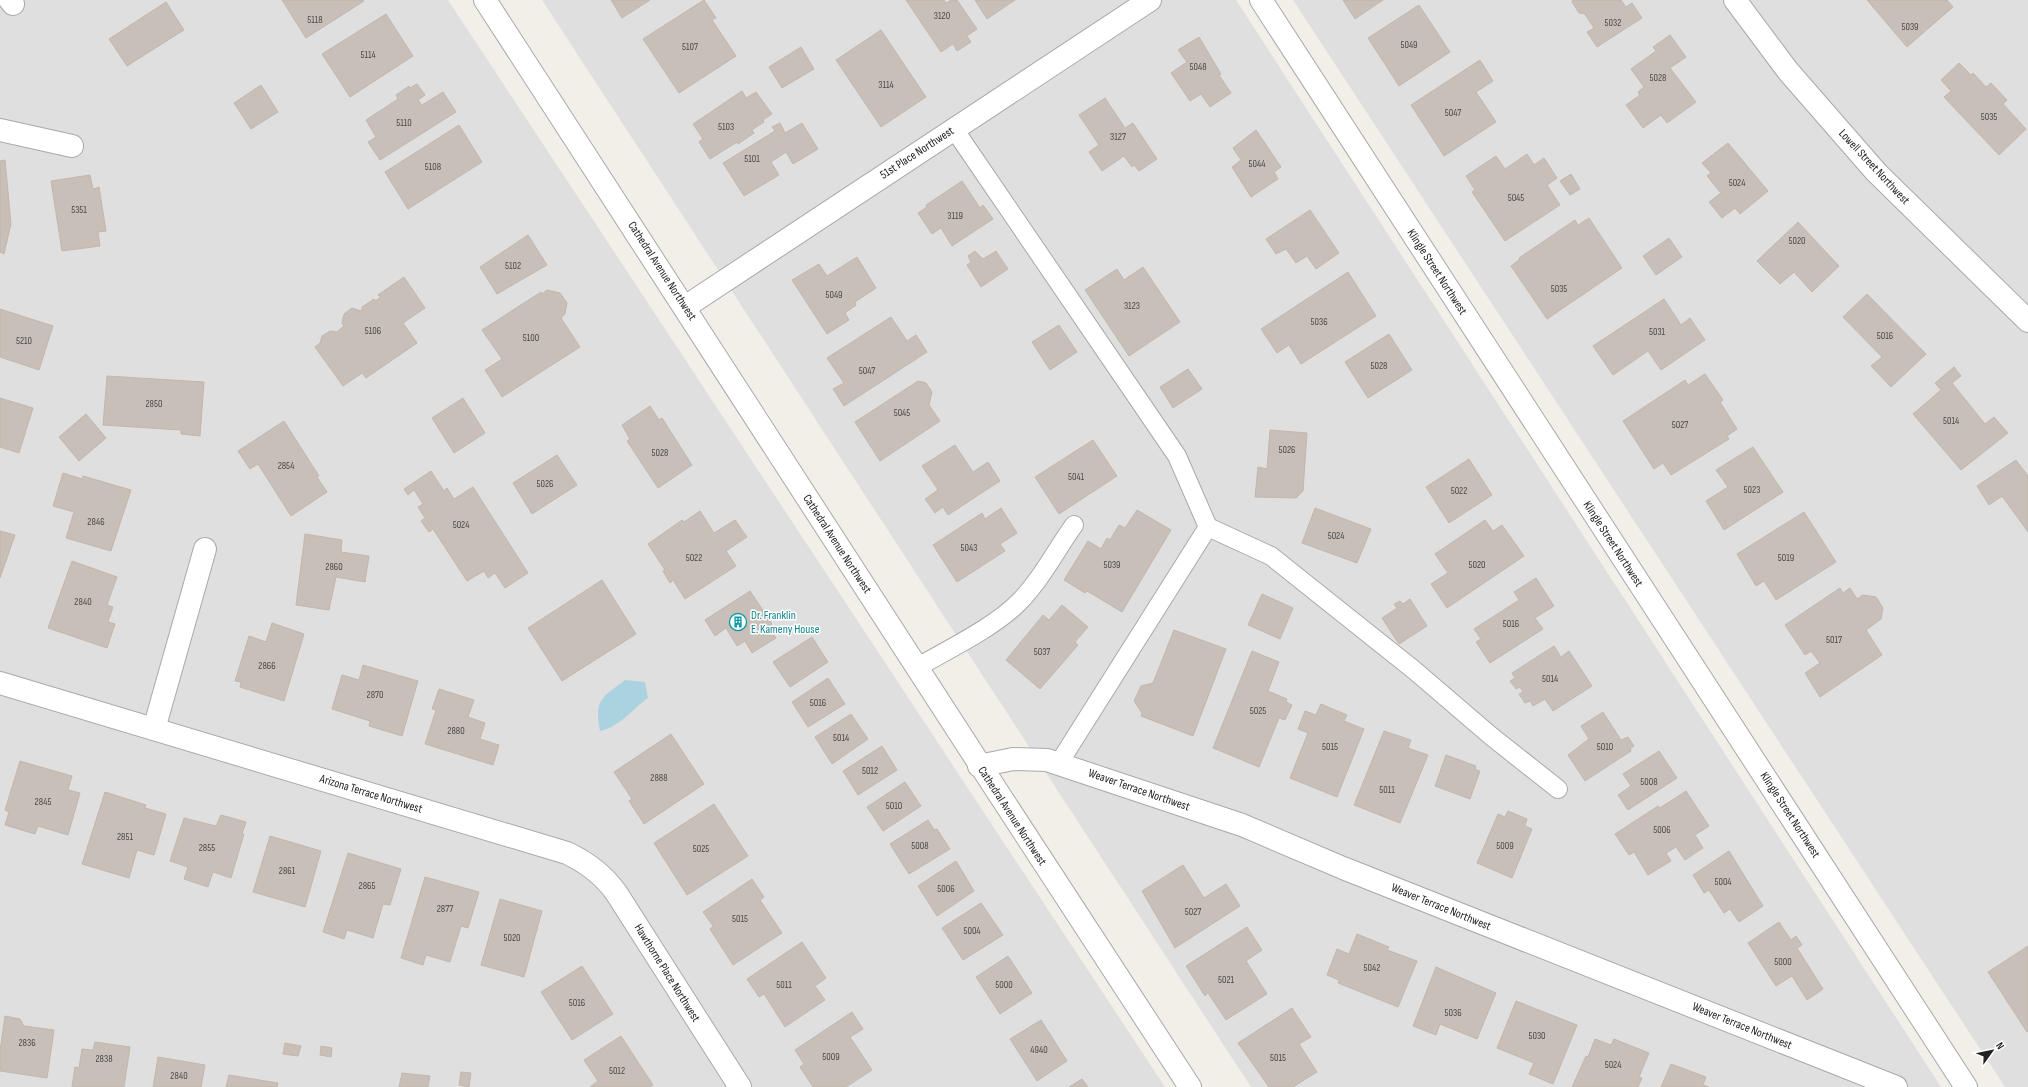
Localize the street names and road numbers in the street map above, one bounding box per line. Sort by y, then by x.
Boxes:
street label: 51st Place Northwest [877,123,957,183]
street label: Lowell Street Northwest [1835,126,1913,208]
street label: Cathedral Avenue Northwest [624,219,700,324]
street label: Klingle Street Northwest [1404,226,1471,318]
street label: Cathedral Avenue Northwest [799,492,875,597]
street label: Klingle Street Northwest [1580,498,1647,590]
street label: Cathedral Avenue Northwest [974,764,1050,869]
street label: Weaver Terrace Northwest [1086,766,1192,815]
street label: Klingle Street Northwest [1757,769,1824,861]
street label: Arizona Terrace Northwest [317,771,424,817]
street label: Weaver Terrace Northwest [1389,880,1493,934]
street label: Hawthorne Place Northwest [631,921,703,1025]
street label: Weaver Terrace Northwest [1690,999,1794,1053]

